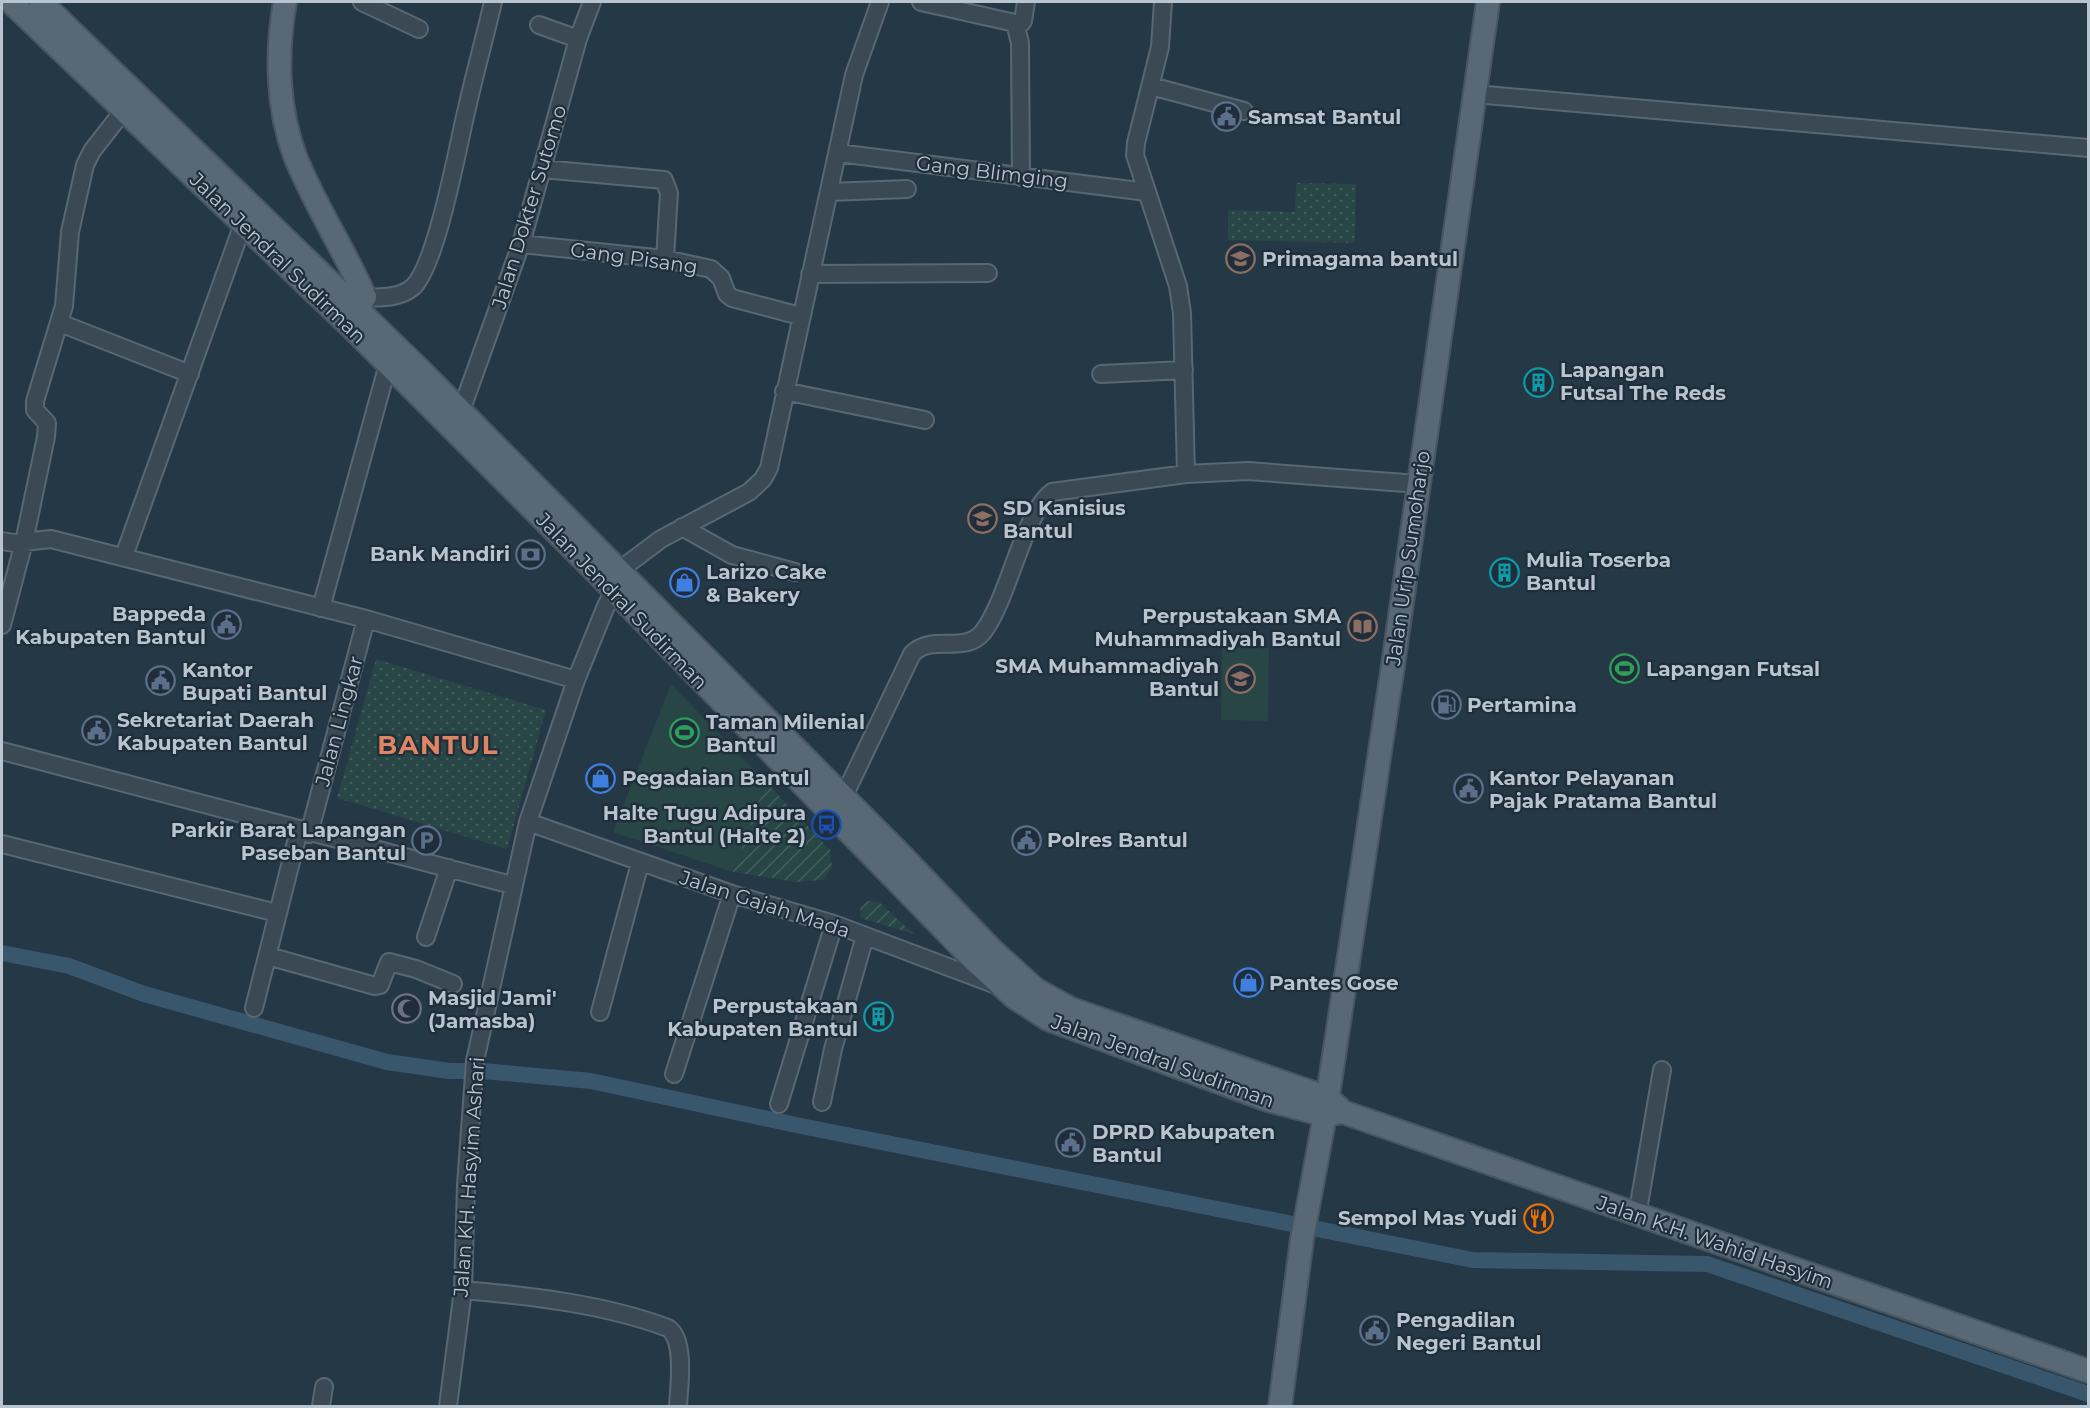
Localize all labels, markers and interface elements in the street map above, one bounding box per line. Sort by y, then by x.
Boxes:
public building icon: Samsat Bantul [1211,101,1243,133]
street label: Jalan Dokter Sutomo [486,102,571,313]
place label: Samsat Bantul [1248,105,1401,129]
street label: Gang Blimging [915,151,1069,193]
street label: Jalan Jendral Sudirman [184,167,371,348]
street label: Gang Pisang [569,237,699,279]
school or university icon: Primagama bantul [1225,243,1257,275]
place label: Primagama bantul [1262,247,1458,271]
place label: Lapangan Futsal The Reds [1560,358,1726,405]
building icon: Lapangan Futsal The Reds [1523,366,1555,398]
street label: Jalan Urip Sumoharjo [1381,449,1435,668]
place label: SD Kanisius Bantul [1003,496,1126,543]
school or university icon: SD Kanisius Bantul [966,503,998,535]
street label: Jalan Jendral Sudirman [531,507,712,694]
bank icon: Bank Mandiri [515,538,547,570]
place label: Bank Mandiri [370,542,510,566]
place label: Mulia Toserba Bantul [1526,548,1671,595]
building icon: Mulia Toserba Bantul [1489,556,1521,588]
place label: Larizo Cake & Bakery [706,560,827,607]
shop icon: Larizo Cake & Bakery [669,567,701,599]
place label: Bappeda Kabupaten Bantul [15,602,206,649]
place label: Perpustakaan SMA Muhammadiyah Bantul [1094,604,1342,651]
public building icon: Bappeda Kabupaten Bantul [211,609,243,641]
library icon: Perpustakaan SMA Muhammadiyah Bantul [1346,611,1378,643]
street label: Jalan Lingkar [310,653,368,790]
sports icon: Lapangan Futsal [1609,653,1641,685]
place label: SMA Muhammadiyah Bantul [995,654,1219,701]
place label: Lapangan Futsal [1646,657,1820,681]
place label: Kantor Bupati Bantul [182,658,327,705]
school or university icon: SMA Muhammadiyah Bantul [1224,662,1256,694]
public building icon: Kantor Bupati Bantul [145,665,177,697]
fuel station icon: Pertamina [1430,689,1462,721]
place label: Pertamina [1467,693,1577,717]
place label: Sekretariat Daerah Kabupaten Bantul [117,708,314,755]
place label: Taman Milenial Bantul [706,710,865,757]
public building icon: Sekretariat Daerah Kabupaten Bantul [80,715,112,747]
sports icon: Taman Milenial Bantul [669,717,701,749]
district label: BANTUL [377,729,499,761]
shop icon: Pegadaian Bantul [585,762,617,794]
place label: Pegadaian Bantul [622,766,809,790]
place label: Kantor Pelayanan Pajak Pratama Bantul [1489,766,1717,813]
public building icon: Kantor Pelayanan Pajak Pratama Bantul [1452,773,1484,805]
place label: Halte Tugu Adipura Bantul (Halte 2) [603,801,806,848]
bus stop icon: Halte Tugu Adipura Bantul (Halte 2) [811,808,843,840]
place label: Parkir Barat Lapangan Paseban Bantul [171,818,406,865]
public building icon: Polres Bantul [1010,824,1042,856]
parking icon: Parkir Barat Lapangan Paseban Bantul [411,825,443,857]
place label: Polres Bantul [1047,828,1188,852]
street label: Jalan Gajah Mada [676,865,853,943]
shop icon: Pantes Gose [1232,967,1264,999]
place label: Pantes Gose [1269,971,1399,995]
place label: Masjid Jami' (Jamasba) [428,986,556,1033]
mosque icon: Masjid Jami' (Jamasba) [391,993,423,1025]
place label: Perpustakaan Kabupaten Bantul [667,994,858,1041]
building icon: Perpustakaan Kabupaten Bantul [863,1001,895,1033]
street label: Jalan Jendral Sudirman [1047,1009,1278,1113]
street label: Jalan KH. Hasyim Ashari [449,1056,489,1299]
place label: DPRD Kabupaten Bantul [1092,1120,1275,1167]
public building icon: DPRD Kabupaten Bantul [1055,1127,1087,1159]
street label: Jalan K.H. Wahid Hasyim [1593,1190,1836,1294]
restaurant icon: Sempol Mas Yudi [1522,1202,1554,1234]
place label: Sempol Mas Yudi [1338,1206,1517,1230]
place label: Pengadilan Negeri Bantul [1396,1308,1542,1355]
public building icon: Pengadilan Negeri Bantul [1359,1315,1391,1347]

